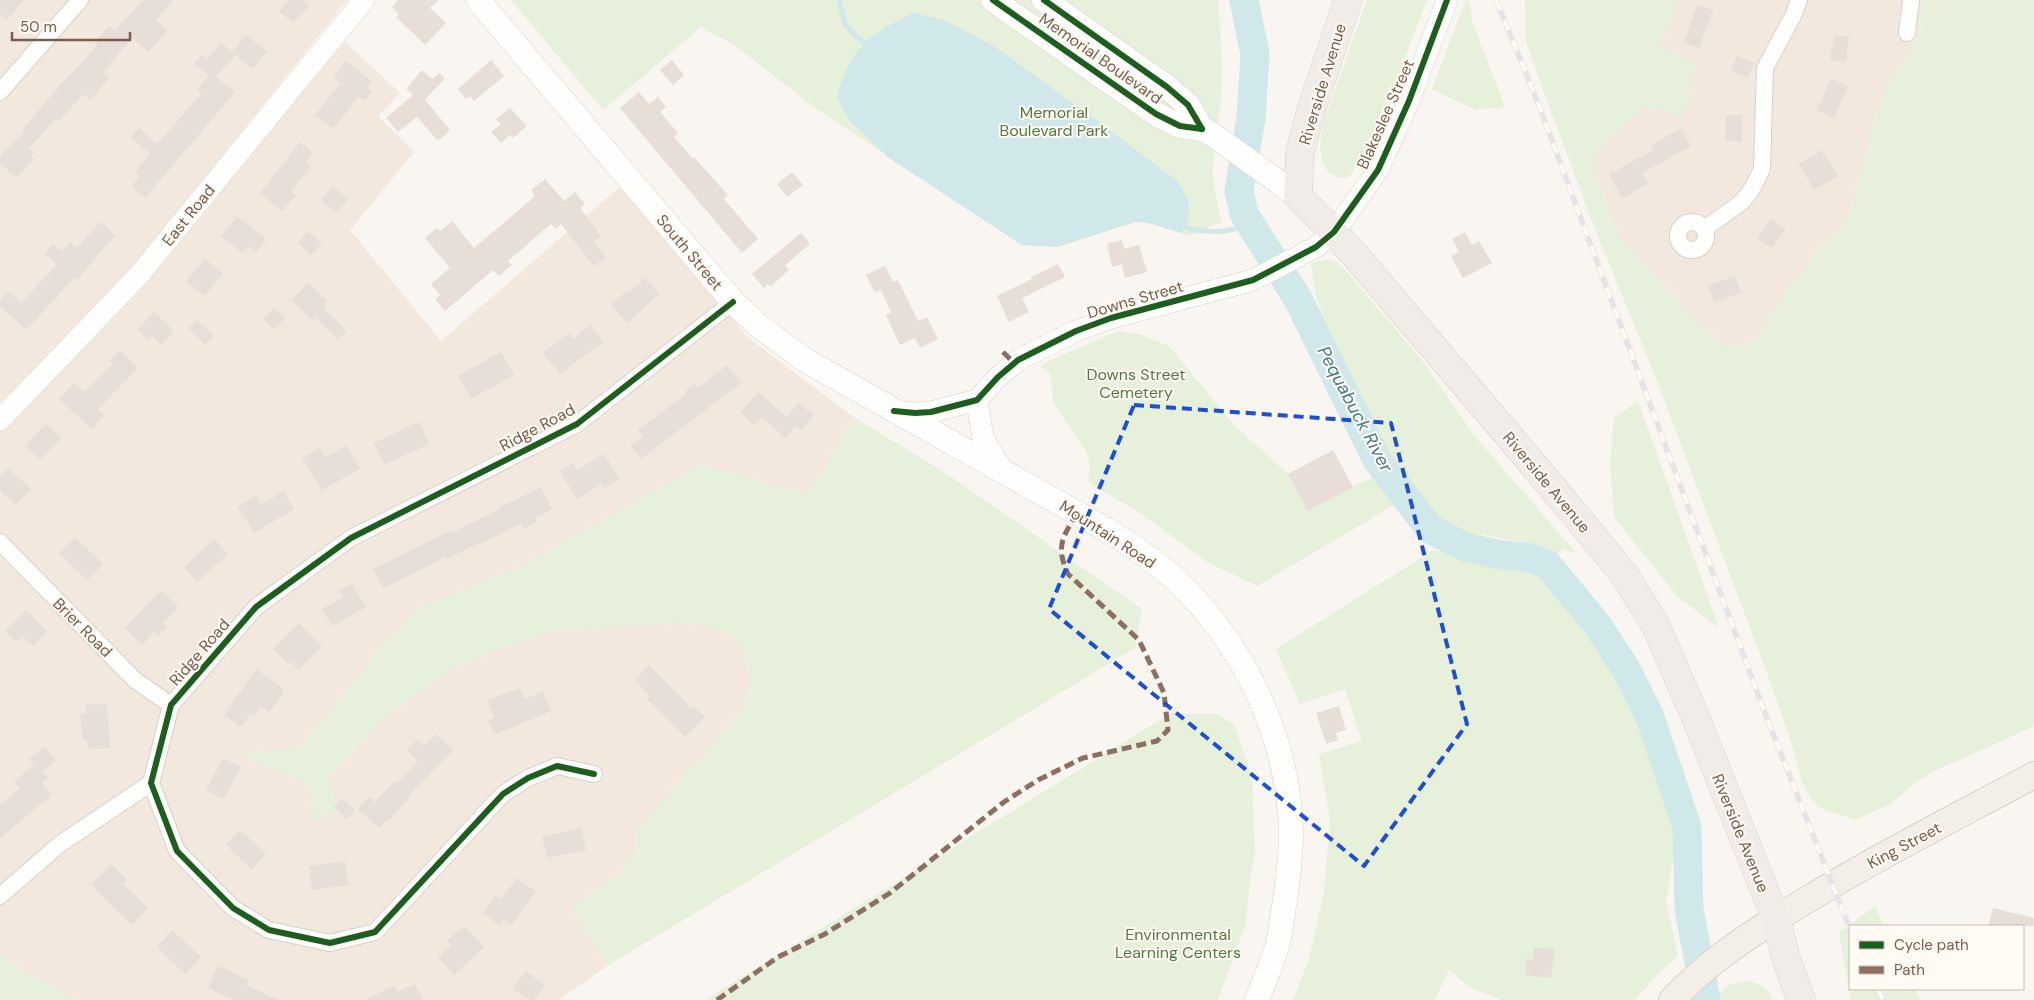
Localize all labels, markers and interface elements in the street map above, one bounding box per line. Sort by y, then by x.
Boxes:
street label: Memorial Boulevard [1035,8,1166,109]
scale bar [12,10,130,42]
text: 50 m [20,17,57,37]
street label: Riverside Avenue [1294,21,1351,147]
street label: Blakeslee Street [1352,56,1419,172]
park label: Memorial Boulevard Park [1000,102,1108,141]
street label: East Road [157,180,220,250]
street label: South Street [652,210,728,295]
street label: Downs Street [1085,276,1186,323]
water label: Pequabuck River [1312,342,1399,477]
park label: Downs Street Cemetery [1086,364,1186,403]
street label: Ridge Road [496,399,579,456]
street label: Riverside Avenue [1498,427,1595,537]
street label: Mountain Road [1056,495,1160,573]
street label: Brier Road [48,593,117,662]
street label: Ridge Road [164,614,234,690]
street label: Riverside Avenue [1707,771,1774,896]
street label: King Street [1864,817,1945,874]
park label: Environmental Learning Centers [1115,924,1241,963]
legend [1849,925,2024,990]
text: Cycle path [1894,935,1969,955]
text: Path [1894,960,1925,980]

